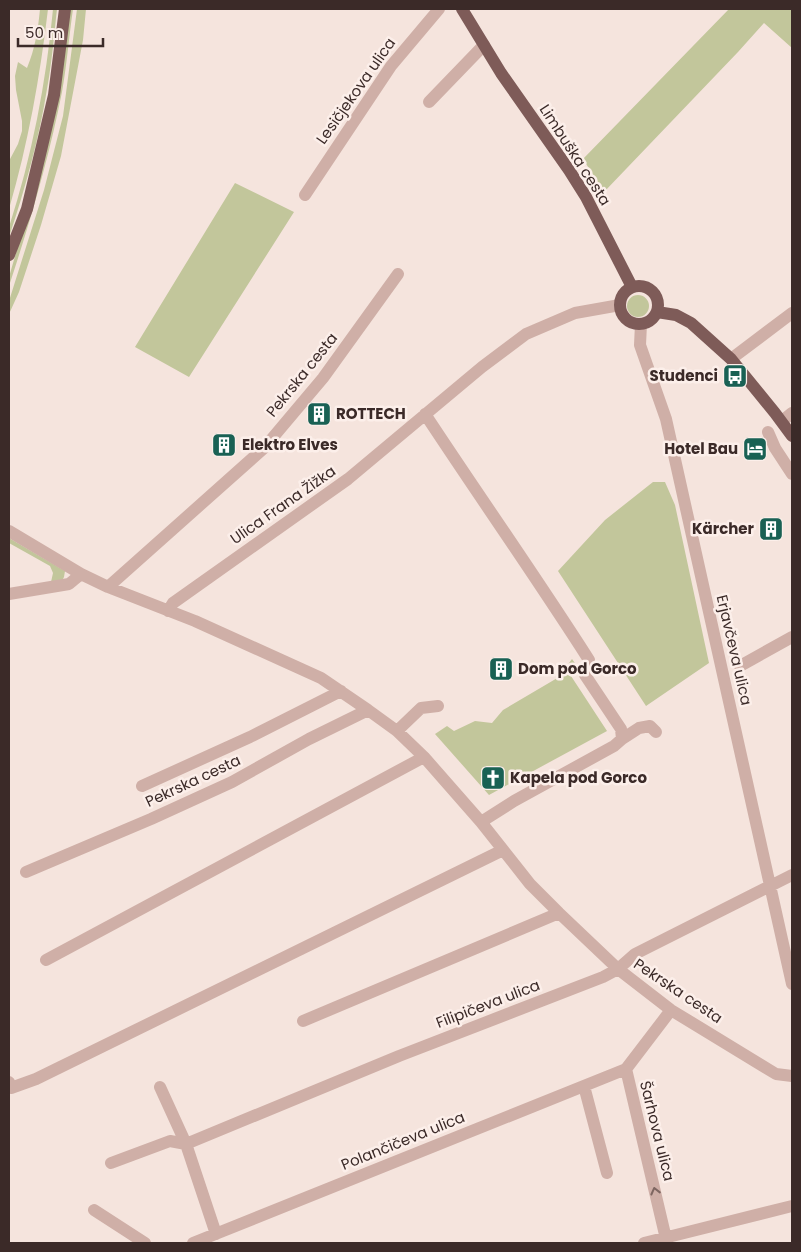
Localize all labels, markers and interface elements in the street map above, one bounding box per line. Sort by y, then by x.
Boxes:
scale bar [18,15,102,47]
text: 50 m [25,22,63,43]
street label: Lesičjekova ulica [311,33,400,148]
street label: Limbuška cesta [535,100,616,209]
street label: Pekrska cesta [261,328,342,421]
bus stop icon: Studenci [722,363,748,389]
place label: Studenci [650,365,718,386]
building icon: ROTTECH [306,401,332,427]
place label: ROTTECH [336,403,406,424]
building icon: Elektro Elves [211,432,237,458]
place label: Elektro Elves [242,434,338,455]
hotel icon: Hotel Bau [742,436,768,462]
place label: Hotel Bau [664,438,738,459]
street label: Ulica Frana Žižka [226,460,340,549]
building icon: Kärcher [758,516,784,542]
place label: Kärcher [692,518,755,539]
street label: Erjavčeva ulica [712,593,757,707]
building icon: Dom pod Gorco [488,656,514,682]
place label: Dom pod Gorco [518,658,637,679]
street label: Pekrska cesta [142,749,244,812]
church icon: Kapela pod Gorco [480,765,506,791]
place label: Kapela pod Gorco [510,767,647,788]
street label: Pekrska cesta [630,953,727,1028]
street label: Filipičeva ulica [433,974,543,1033]
street label: Šarhova ulica [635,1079,680,1183]
street label: Polančičeva ulica [338,1106,468,1175]
one-way arrow [650,1186,661,1195]

